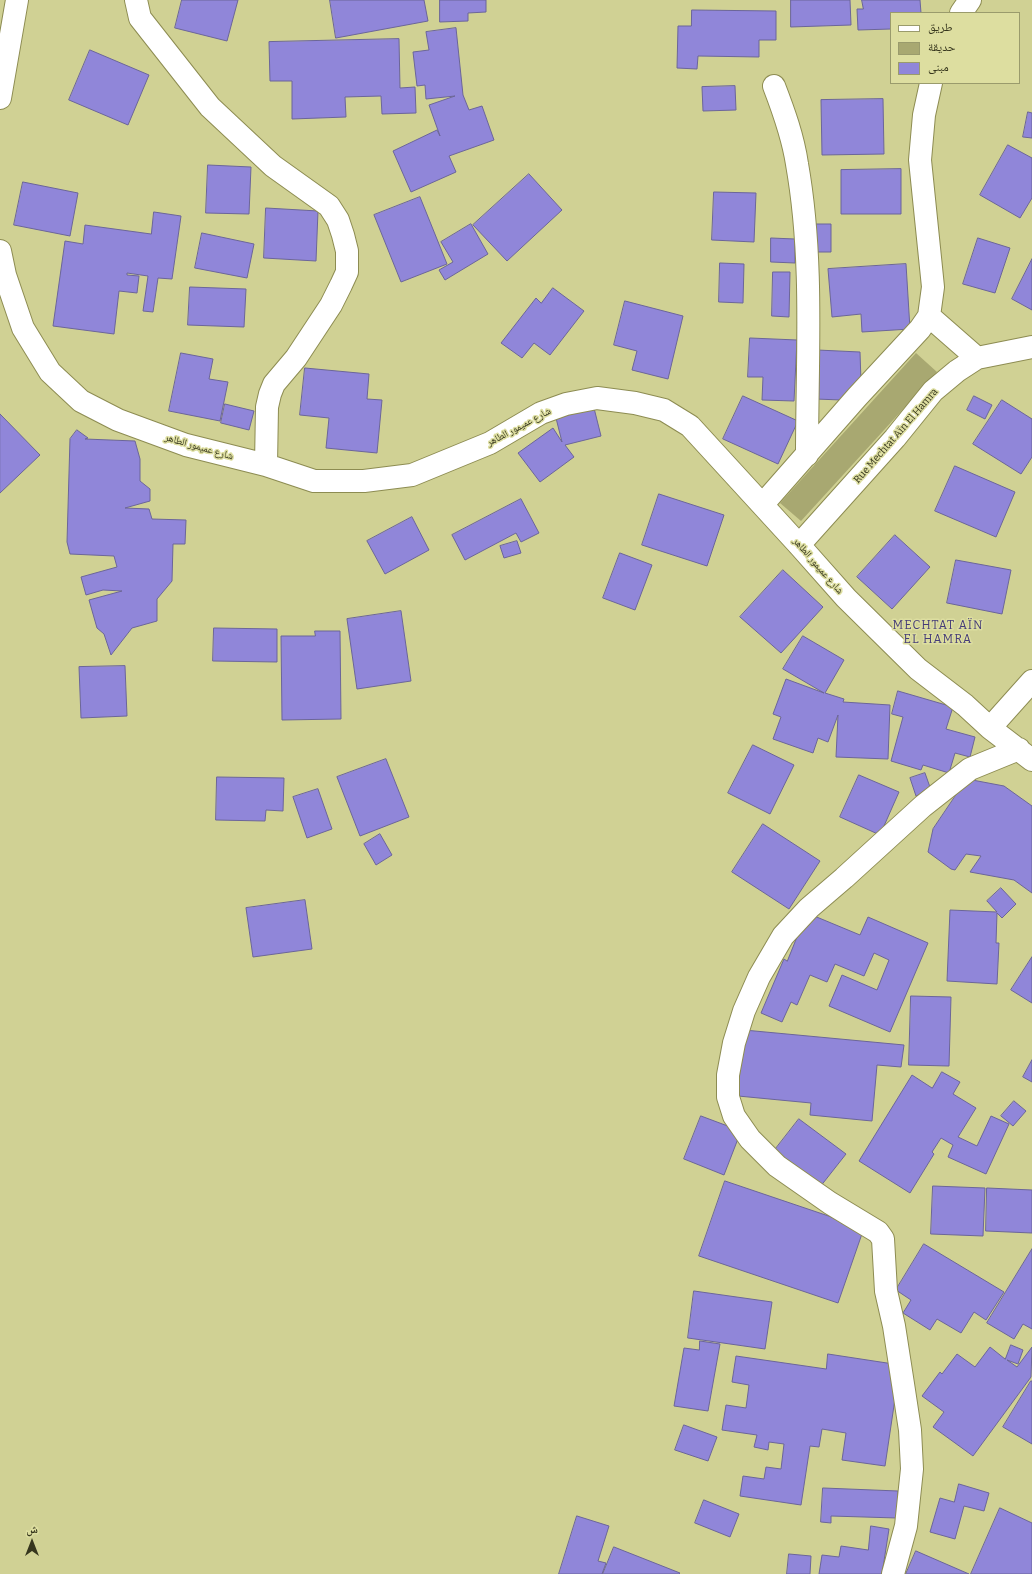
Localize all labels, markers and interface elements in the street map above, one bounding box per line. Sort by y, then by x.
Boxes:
legend [890,12,1020,84]
text: طريق [928,20,953,34]
text: حديقة [928,40,956,54]
text: مبنى [928,60,949,74]
street label: Rue Mechtat Aïn El Hamra [851,386,941,486]
street label: شارع عميمور الطاهر [485,405,553,449]
street label: شارع عميمور الطاهر [163,431,235,463]
street label: شارع عميمور الطاهر [790,535,846,597]
district label: MECHTAT AÏN EL HAMRA [893,619,983,647]
north arrow [12,1522,52,1562]
text: ش [26,1523,38,1536]

